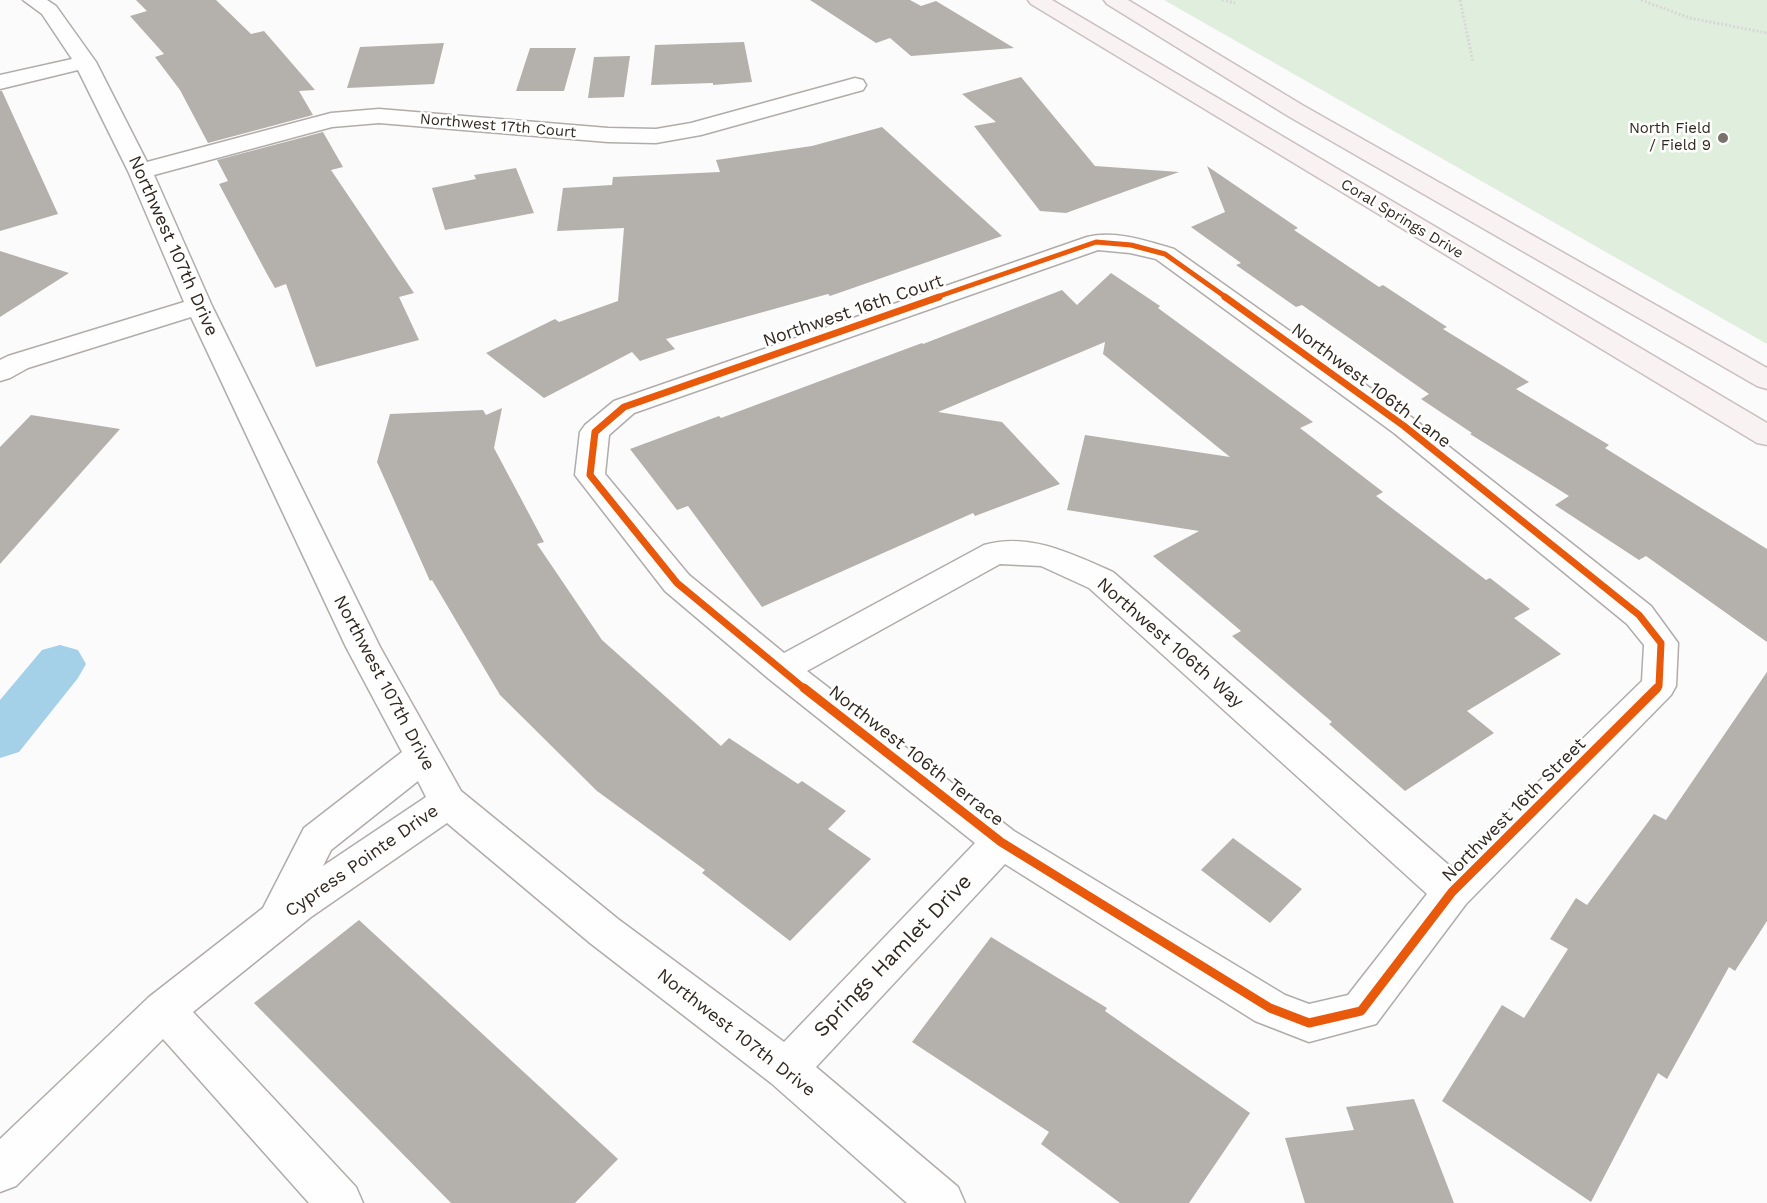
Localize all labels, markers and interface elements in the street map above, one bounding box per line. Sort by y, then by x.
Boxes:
street label: Northwest 17th Court [419,110,577,142]
place label: North Field / Field 9 [1629,120,1711,155]
marker: North Field / Field 9 [1716,131,1730,145]
street label: Northwest 107th Drive [123,153,223,339]
street label: Coral Springs Drive [1337,175,1467,263]
street label: Northwest 16th Court [760,270,946,352]
street label: Northwest 106th Lane [1287,319,1455,453]
street label: Northwest 106th Way [1092,573,1248,713]
street label: Northwest 107th Drive [329,592,439,774]
street label: Northwest 106th Terrace [824,681,1008,831]
street label: Northwest 16th Street [1438,734,1590,886]
street label: Cypress Pointe Drive [281,800,443,922]
street label: Springs Hamlet Drive [809,869,977,1043]
street label: Northwest 107th Drive [652,964,820,1102]

